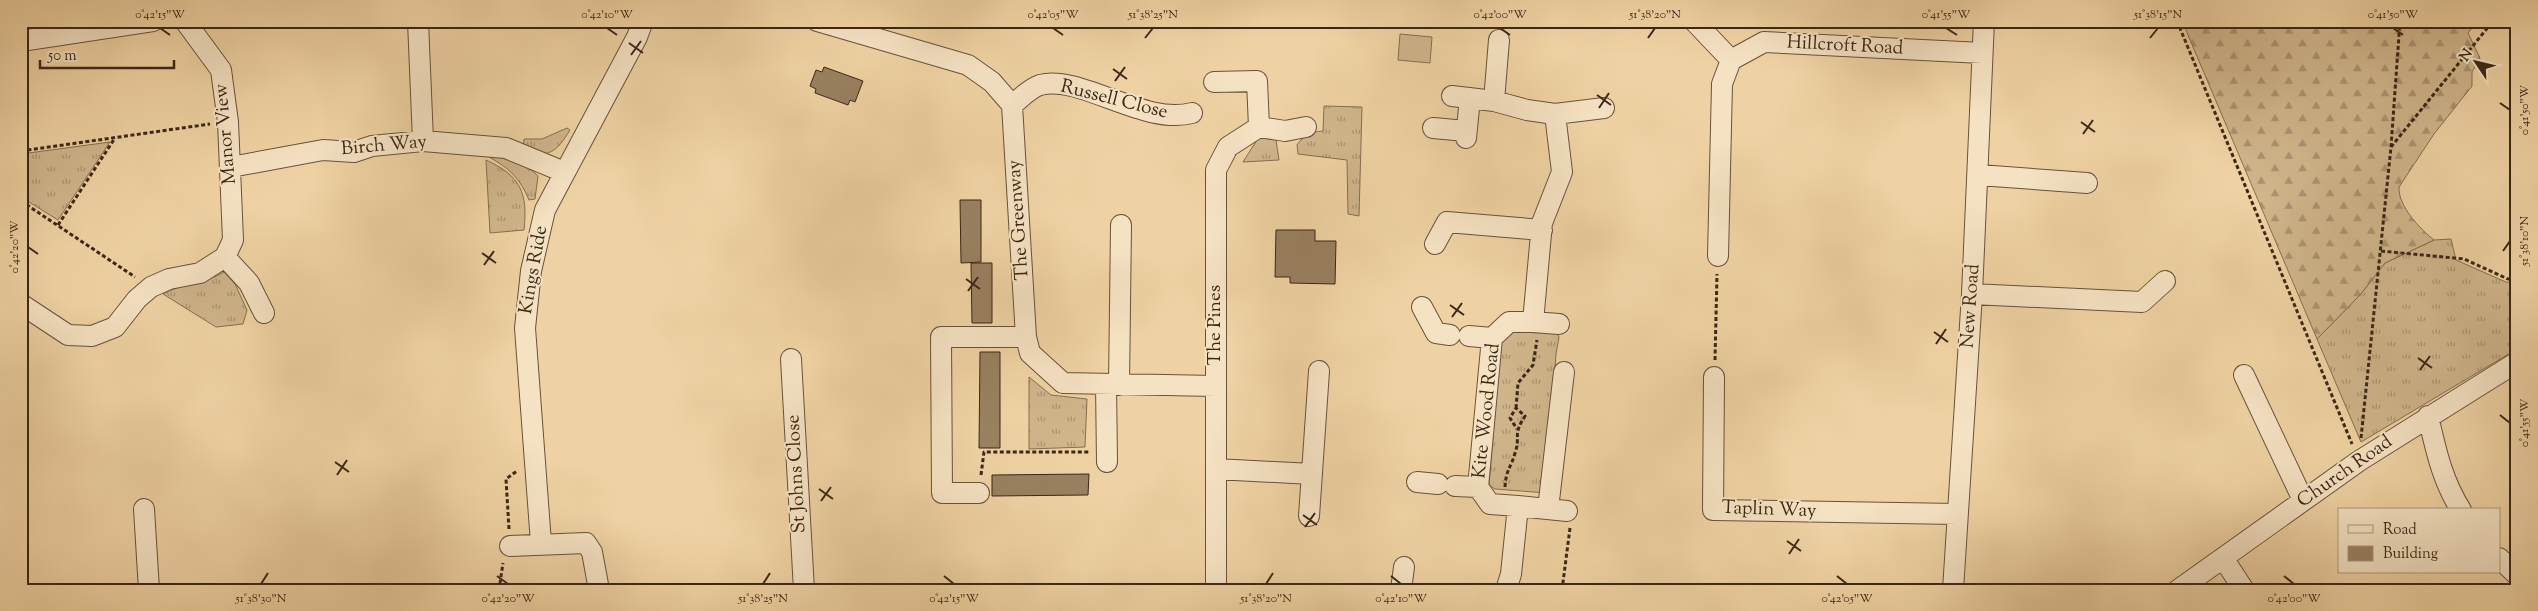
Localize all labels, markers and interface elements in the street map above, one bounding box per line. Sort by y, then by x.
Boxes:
text: 0°42'15"W [135,6,185,24]
text: 0°42'10"W [581,6,633,24]
text: 0°42'05"W [1027,6,1079,24]
text: 51°38'25"N [1127,6,1178,24]
text: 0°42'00"W [1473,6,1527,24]
text: 51°38'20"N [1628,6,1681,24]
text: 0°41'55"W [1922,6,1971,24]
text: 51°38'15"N [2133,6,2183,24]
text: 0°41'50"W [2368,6,2419,24]
street label: Hillcroft Road [1786,29,1904,63]
scale bar [40,38,174,70]
north arrow [2450,38,2500,88]
text: N [2456,45,2478,66]
text: 50 m [47,46,77,67]
street label: Russell Close [1058,74,1171,126]
street label: Manor View [208,82,244,186]
text: 0°41'50"W [2516,84,2534,135]
street label: Birch Way [340,129,429,163]
street label: The Greenway [1001,158,1037,281]
text: 51°38'10"N [2516,216,2534,267]
text: 0°42'20"W [6,220,24,273]
street label: Kings Ride [513,224,555,316]
street label: New Road [1955,263,1987,349]
street label: The Pines [1202,285,1229,365]
street label: Kite Wood Road [1466,342,1508,480]
text: 0°41'55"W [2516,398,2534,447]
street label: St Johns Close [780,414,814,534]
street label: Church Road [2292,429,2398,515]
street label: Taplin Way [1721,495,1817,525]
legend [2338,508,2500,574]
text: Road [2383,520,2417,541]
text: Building [2383,544,2438,565]
text: 51°38'30"N [235,590,287,608]
text: 0°42'20"W [482,590,535,608]
text: 51°38'25"N [737,590,788,608]
text: 0°42'15"W [929,590,979,608]
text: 51°38'20"N [1239,590,1292,608]
text: 0°42'10"W [1375,590,1427,608]
text: 0°42'05"W [1821,590,1873,608]
text: 0°42'00"W [2267,590,2321,608]

